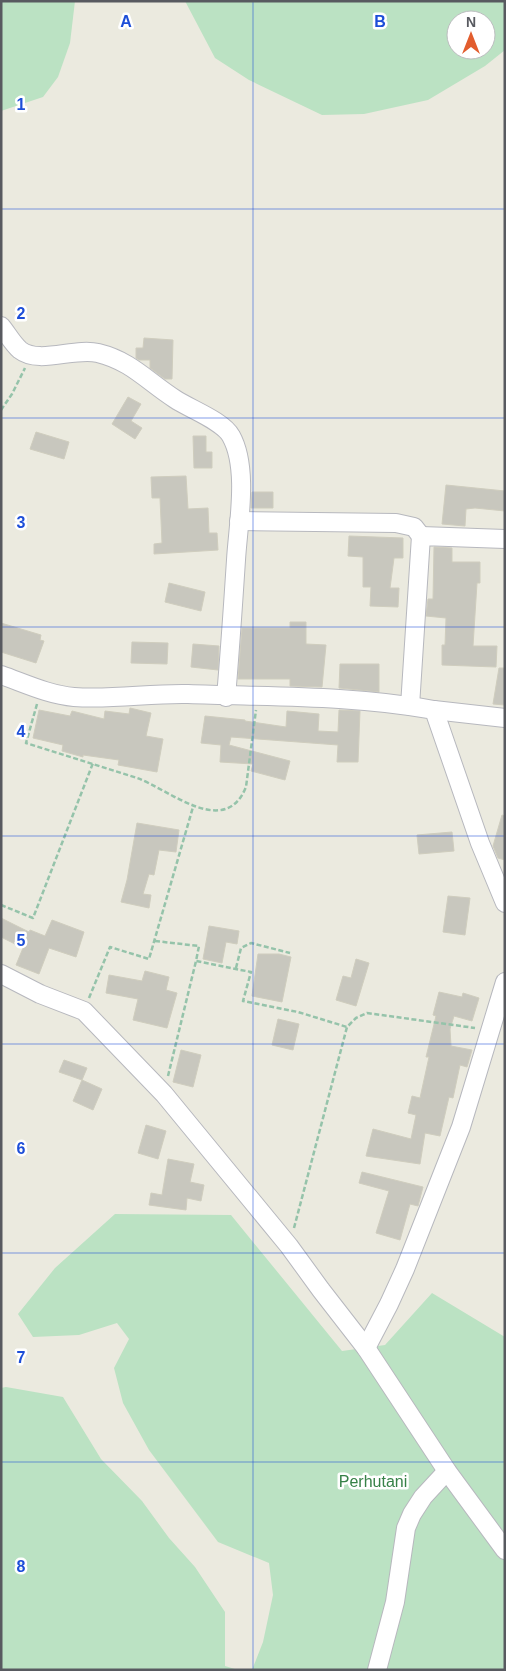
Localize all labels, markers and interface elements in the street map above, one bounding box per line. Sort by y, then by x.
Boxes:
north arrow [446,10,496,60]
text: A [120,13,132,30]
text: B [374,13,386,30]
text: N [466,14,476,30]
text: 1 [17,96,26,113]
text: 2 [17,305,26,322]
text: 3 [17,514,26,531]
text: 4 [17,723,26,740]
text: 5 [17,932,26,949]
text: 6 [17,1140,26,1157]
text: 7 [17,1349,26,1366]
park label: Perhutani [339,1473,407,1490]
text: 8 [17,1558,26,1575]

